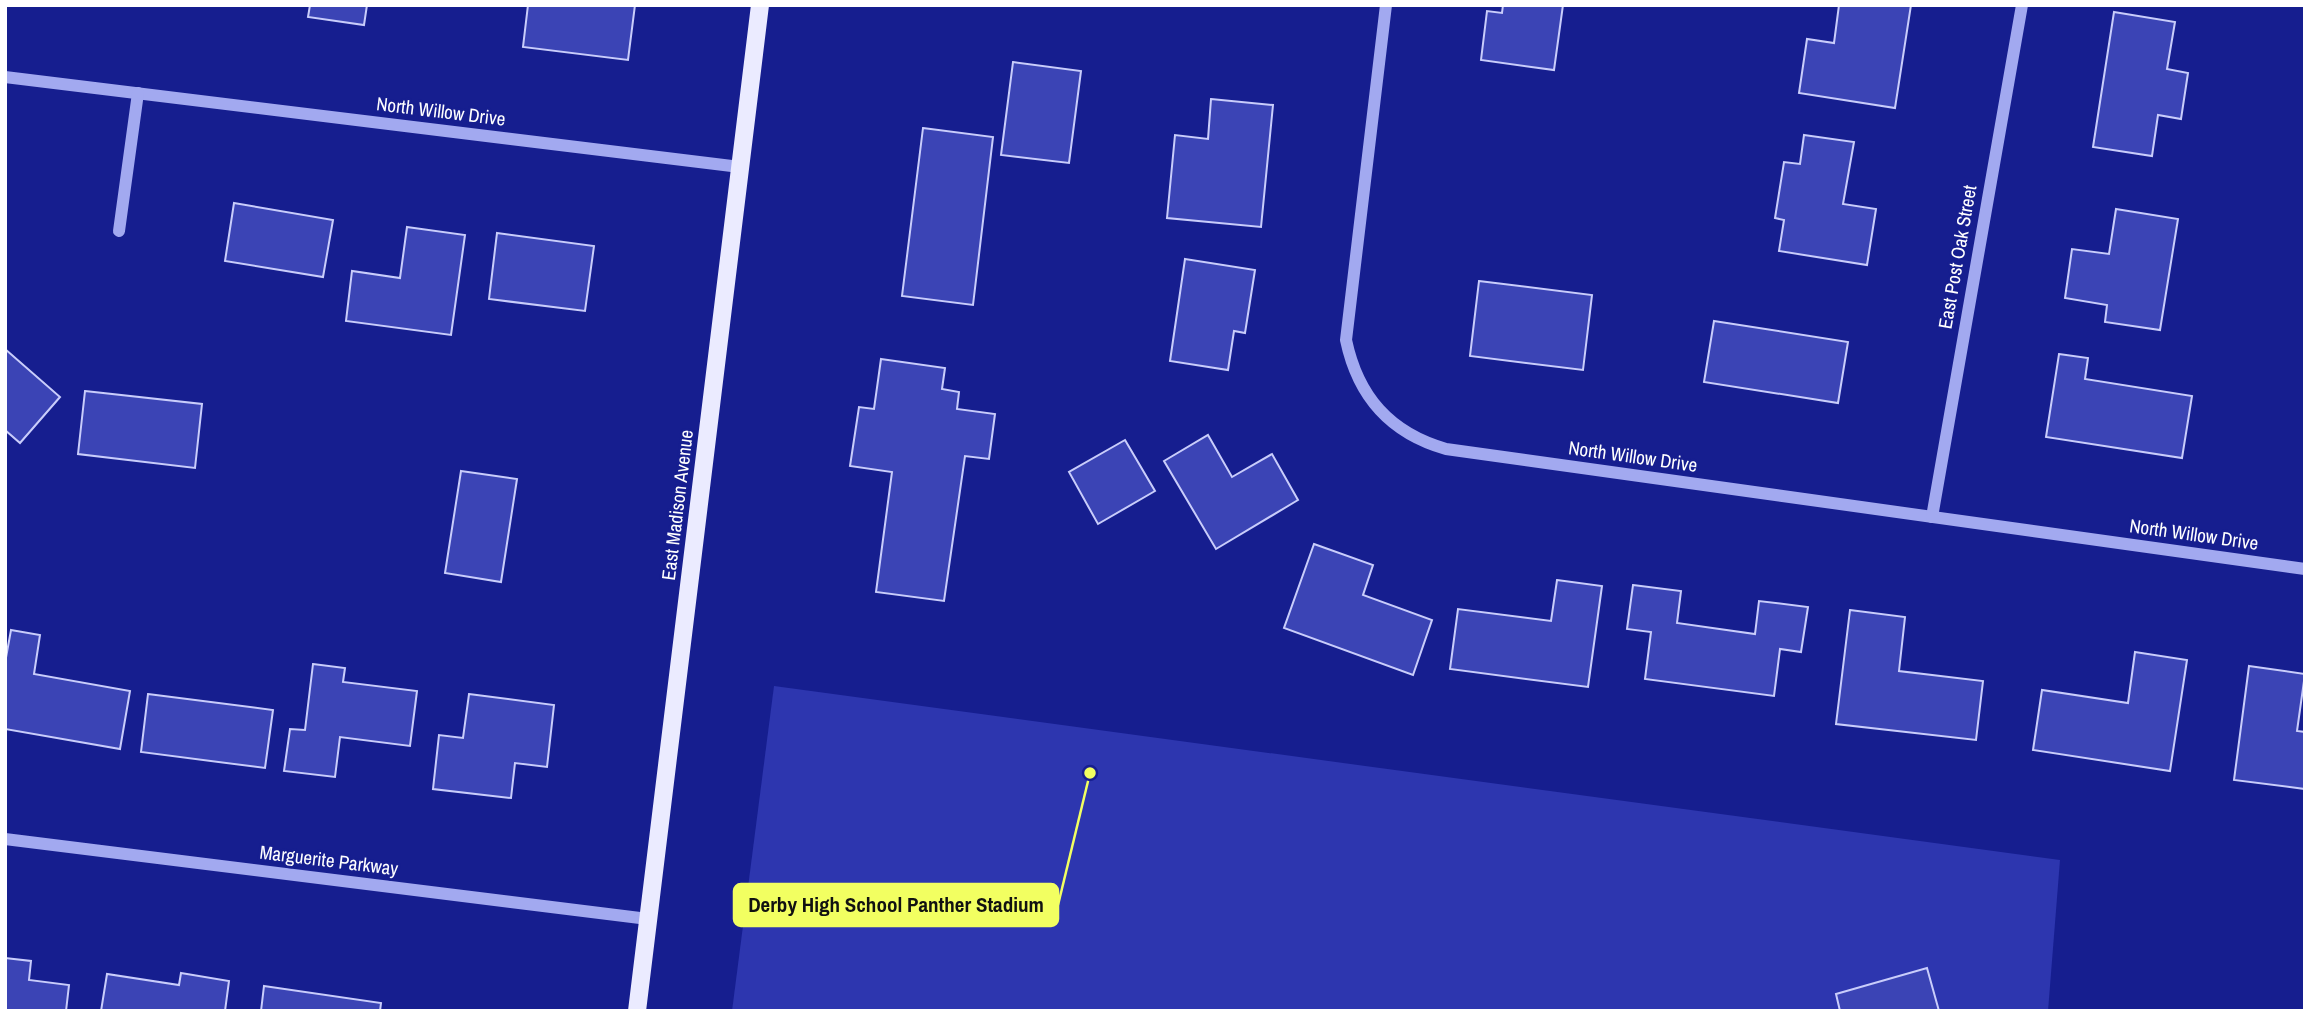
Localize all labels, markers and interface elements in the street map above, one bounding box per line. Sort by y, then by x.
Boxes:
street label: North Willow Drive [375,90,507,132]
street label: East Post Oak Street [1932,182,1983,331]
street label: East Madison Avenue [655,428,699,582]
street label: North Willow Drive [1567,434,1699,478]
street label: North Willow Drive [2128,512,2260,556]
street label: Marguerite Parkway [258,839,400,881]
callout: Derby High School Panther Stadium [734,884,1058,926]
text: Derby High School Panther Stadium [748,890,1044,919]

